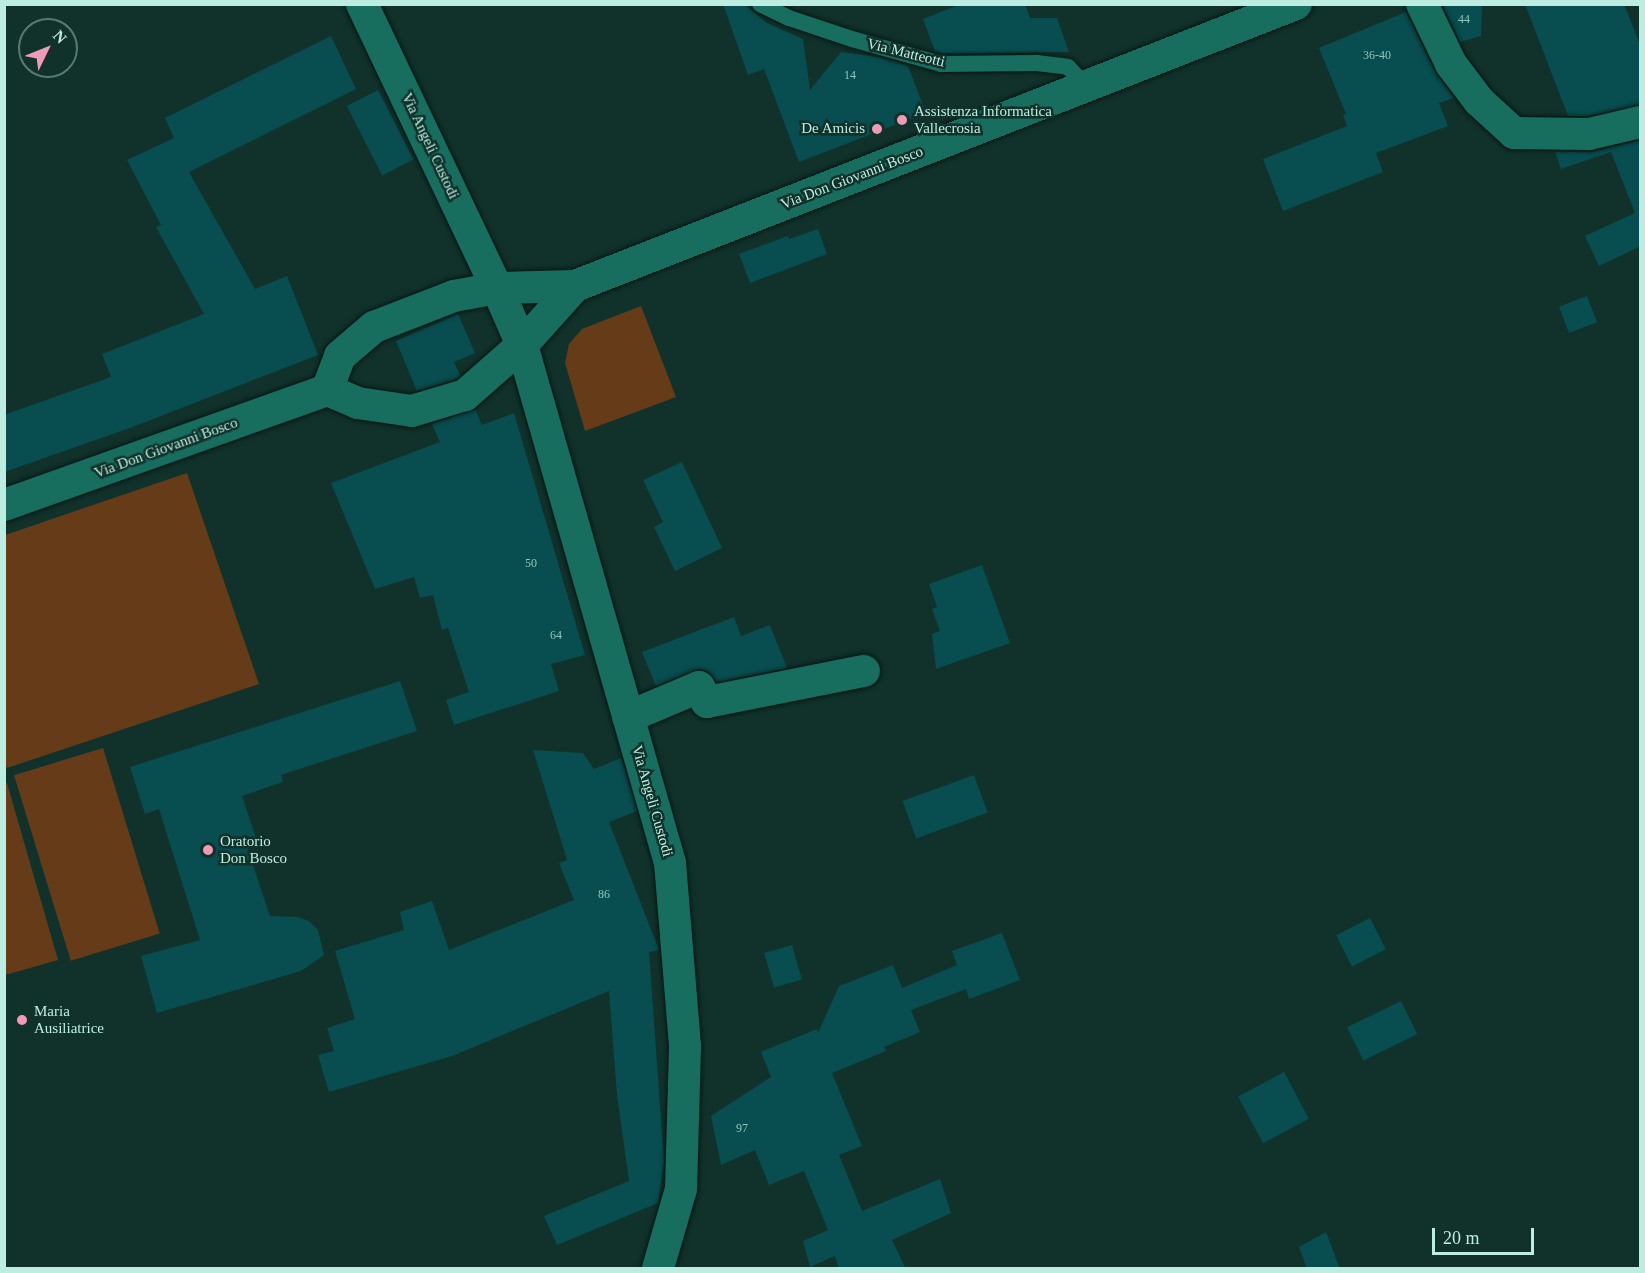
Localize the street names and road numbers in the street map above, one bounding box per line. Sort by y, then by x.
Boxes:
street label: Via Matteotti [865,35,947,71]
street label: Via Angeli Custodi [397,90,463,202]
street label: Via Don Giovanni Bosco [778,143,926,213]
street label: Via Don Giovanni Bosco [92,414,240,482]
street label: Via Angeli Custodi [627,743,677,859]

